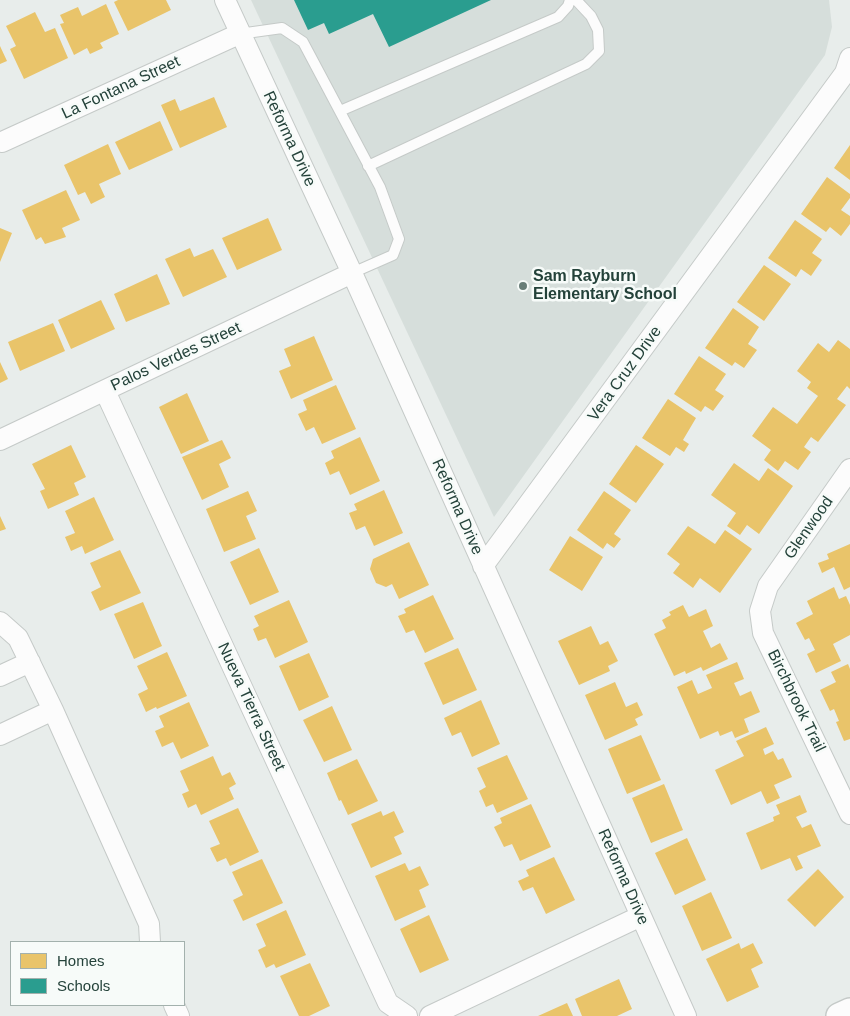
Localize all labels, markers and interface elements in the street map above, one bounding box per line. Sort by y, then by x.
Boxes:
street label: La Fontana Street [59,52,183,124]
street label: Reforma Drive [259,88,319,190]
place label: Sam Rayburn Elementary School [533,267,677,305]
marker: Sam Rayburn Elementary School [517,280,529,292]
street label: Palos Verdes Street [108,318,244,396]
street label: Vera Cruz Drive [584,323,666,425]
street label: Reforma Drive [427,456,487,558]
street label: Glenwood [780,493,838,563]
street label: Nueva Tierra Street [213,640,289,774]
street label: Birchbrook Trail [763,647,829,755]
street label: Reforma Drive [593,826,653,928]
legend [10,941,185,1006]
text: Homes [57,952,105,969]
text: Schools [57,977,110,994]

